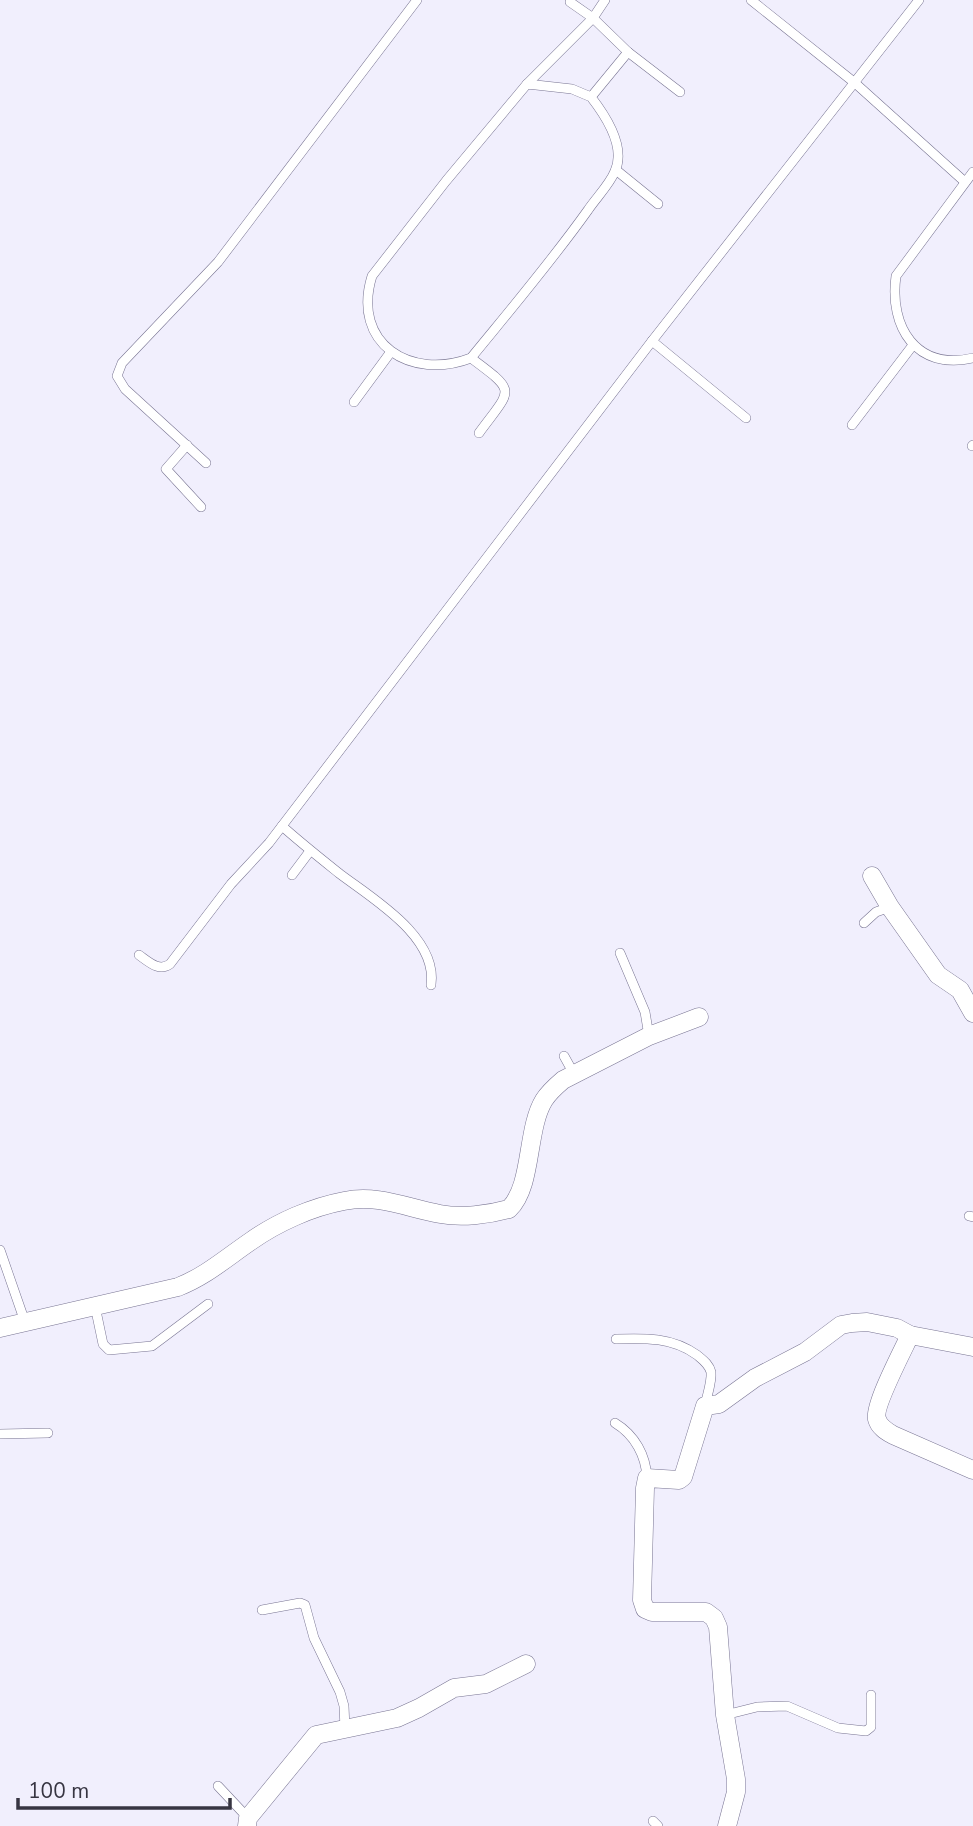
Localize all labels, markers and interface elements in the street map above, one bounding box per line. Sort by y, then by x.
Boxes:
scale bar [18,1766,229,1810]
text: 100 m [28,1777,89,1805]

